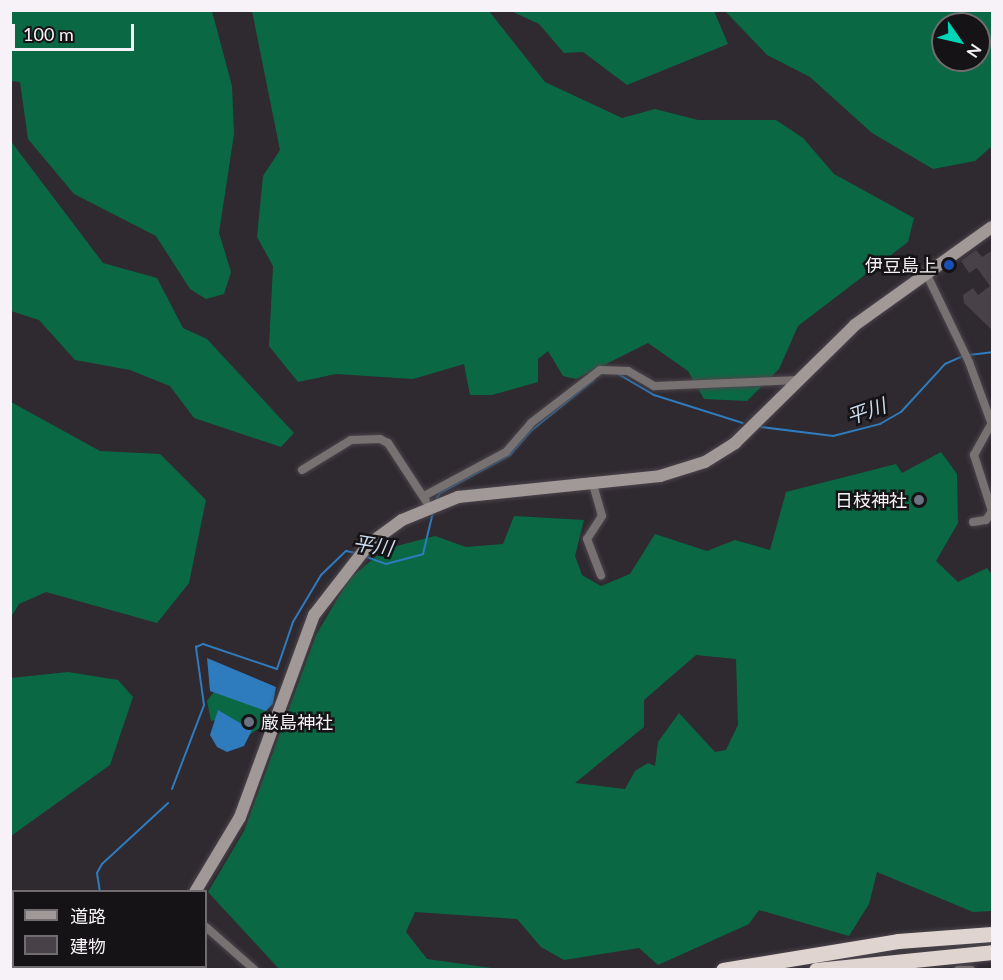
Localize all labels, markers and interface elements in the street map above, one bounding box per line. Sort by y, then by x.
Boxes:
scale bar [15,12,136,50]
north arrow [931,12,991,72]
text: 100 m [23,23,74,45]
text: N [963,41,986,62]
place label: 伊豆島上 [865,254,937,276]
marker: 伊豆島上 [942,258,956,272]
water label: 平川 [843,393,889,429]
place label: 日枝神社 [835,489,907,511]
marker: 日枝神社 [912,493,926,507]
water label: 平川 [351,530,395,560]
place label: 厳島神社 [261,711,333,733]
marker: 厳島神社 [242,715,256,729]
legend [12,890,207,968]
text: 道路 [70,905,106,927]
text: 建物 [70,935,106,957]

